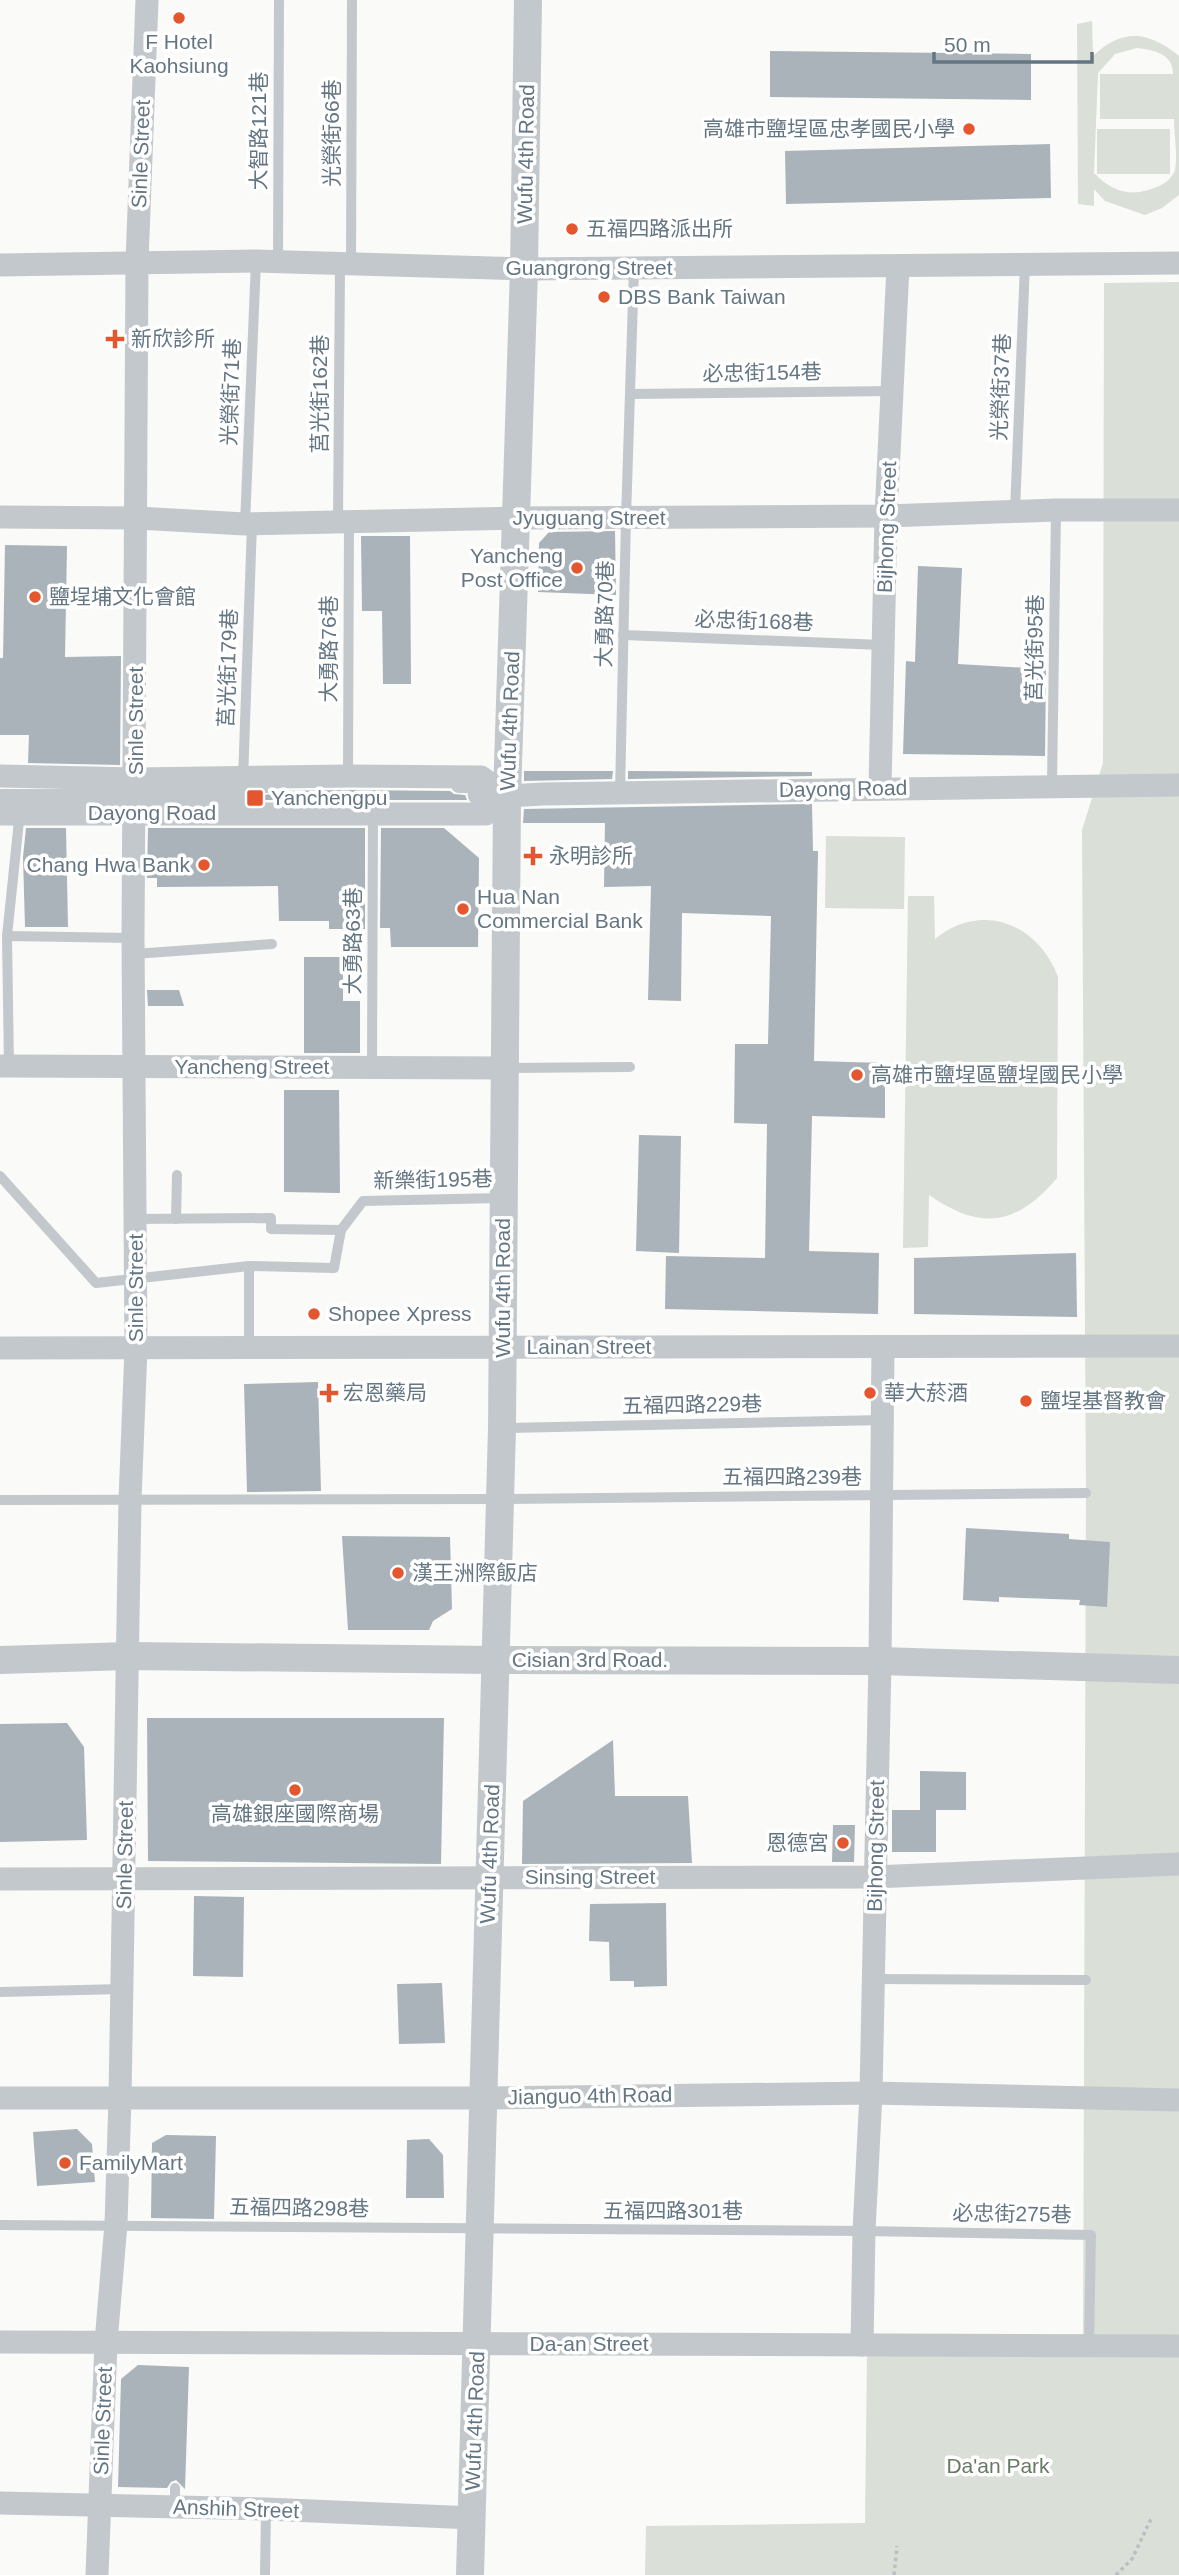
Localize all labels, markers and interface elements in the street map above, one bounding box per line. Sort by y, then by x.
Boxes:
marker: F Hotel Kaohsiung [171,10,187,26]
scale bar [934,21,1092,65]
place label: F Hotel Kaohsiung [129,30,229,77]
text: 50 m [944,33,991,56]
street label: 大智路121巷 [247,71,270,191]
street label: 光榮街66巷 [320,79,343,187]
street label: Wufu 4th Road [513,84,538,224]
street label: Sinle Street [127,99,154,209]
place label: 高雄市鹽埕區忠孝國民小學 [703,117,955,140]
marker: 高雄市鹽埕區忠孝國民小學 [961,121,977,137]
place label: 五福四路派出所 [586,217,733,240]
marker: 五福四路派出所 [564,221,580,237]
street label: Guangrong Street [506,256,673,279]
place label: DBS Bank Taiwan [618,285,786,308]
marker: DBS Bank Taiwan [596,289,612,305]
place label: 新欣診所 [131,327,215,350]
marker: 新欣診所 [105,329,125,349]
street label: 光榮街37巷 [987,333,1014,441]
street label: 莒光街162巷 [308,334,331,454]
street label: 光榮街71巷 [217,338,244,446]
street label: 必忠街154巷 [702,360,822,385]
street label: Bijhong Street [873,461,900,593]
street label: Jyuguang Street [513,506,666,529]
place label: Yancheng Post Office [461,544,563,591]
marker: Yancheng Post Office [569,560,585,576]
street label: 大勇路70巷 [592,560,617,668]
place label: 鹽埕埔文化會館 [49,585,196,608]
marker: 鹽埕埔文化會館 [27,589,43,605]
street label: 莒光街95巷 [1022,594,1047,702]
street label: 大勇路76巷 [317,595,340,703]
street label: 必忠街168巷 [694,607,814,634]
street label: 莒光街179巷 [214,608,241,728]
street label: Wufu 4th Road [496,651,523,791]
street label: Sinle Street [124,667,147,775]
street label: Dayong Road [779,776,907,801]
place label: Yanchengpu [271,786,387,809]
marker: Yanchengpu [245,788,265,808]
street label: Dayong Road [88,801,216,824]
place label: 永明診所 [549,844,633,867]
marker: 永明診所 [523,846,543,866]
place label: Chang Hwa Bank [27,853,190,876]
marker: Chang Hwa Bank [196,857,212,873]
place label: Hua Nan Commercial Bank [477,885,643,932]
street label: 大勇路63巷 [341,887,364,995]
marker: Hua Nan Commercial Bank [455,901,471,917]
street label: Yancheng Street [175,1055,330,1078]
place label: 高雄市鹽埕區鹽埕國民小學 [871,1063,1123,1086]
marker: 高雄市鹽埕區鹽埕國民小學 [849,1067,865,1083]
street label: 新樂街195巷 [373,1167,493,1192]
street label: Wufu 4th Road [491,1218,514,1358]
street label: Sinle Street [124,1234,147,1342]
place label: Shopee Xpress [328,1302,472,1325]
marker: Shopee Xpress [306,1306,322,1322]
street label: Lainan Street [527,1335,652,1358]
place label: 宏恩藥局 [343,1381,427,1404]
place label: 華大菸酒 [884,1381,968,1404]
marker: 宏恩藥局 [321,1385,337,1401]
marker: 華大菸酒 [862,1385,878,1401]
place label: 鹽埕基督教會 [1040,1389,1166,1412]
street label: 五福四路229巷 [622,1392,762,1417]
marker: 鹽埕基督教會 [1018,1393,1034,1409]
street label: 五福四路239巷 [722,1465,862,1488]
place label: 漢王洲際飯店 [412,1561,538,1584]
marker: 漢王洲際飯店 [390,1565,406,1581]
street label: Cisian 3rd Road. [512,1648,668,1671]
street label: Bijhong Street [863,1780,888,1912]
marker: 高雄銀座國際商場 [287,1782,303,1798]
street label: Wufu 4th Road [476,1784,503,1924]
street label: Sinle Street [112,1800,137,1909]
place label: 高雄銀座國際商場 [211,1802,379,1825]
place label: 恩德宮 [766,1831,829,1854]
marker: 恩德宮 [835,1835,851,1851]
street label: Sinsing Street [525,1865,656,1888]
street label: Jianguo 4th Road [507,2083,672,2108]
place label: FamilyMart [79,2151,183,2174]
marker: FamilyMart [57,2155,73,2171]
street label: 五福四路298巷 [229,2195,369,2220]
street label: 五福四路301巷 [603,2199,743,2222]
street label: 必忠街275巷 [952,2201,1072,2226]
street label: Da-an Street [529,2332,649,2355]
street label: Wufu 4th Road [461,2351,488,2491]
street label: Sinle Street [89,2366,116,2476]
park label: Da'an Park [946,2454,1050,2477]
street label: Anshih Street [173,2495,300,2522]

